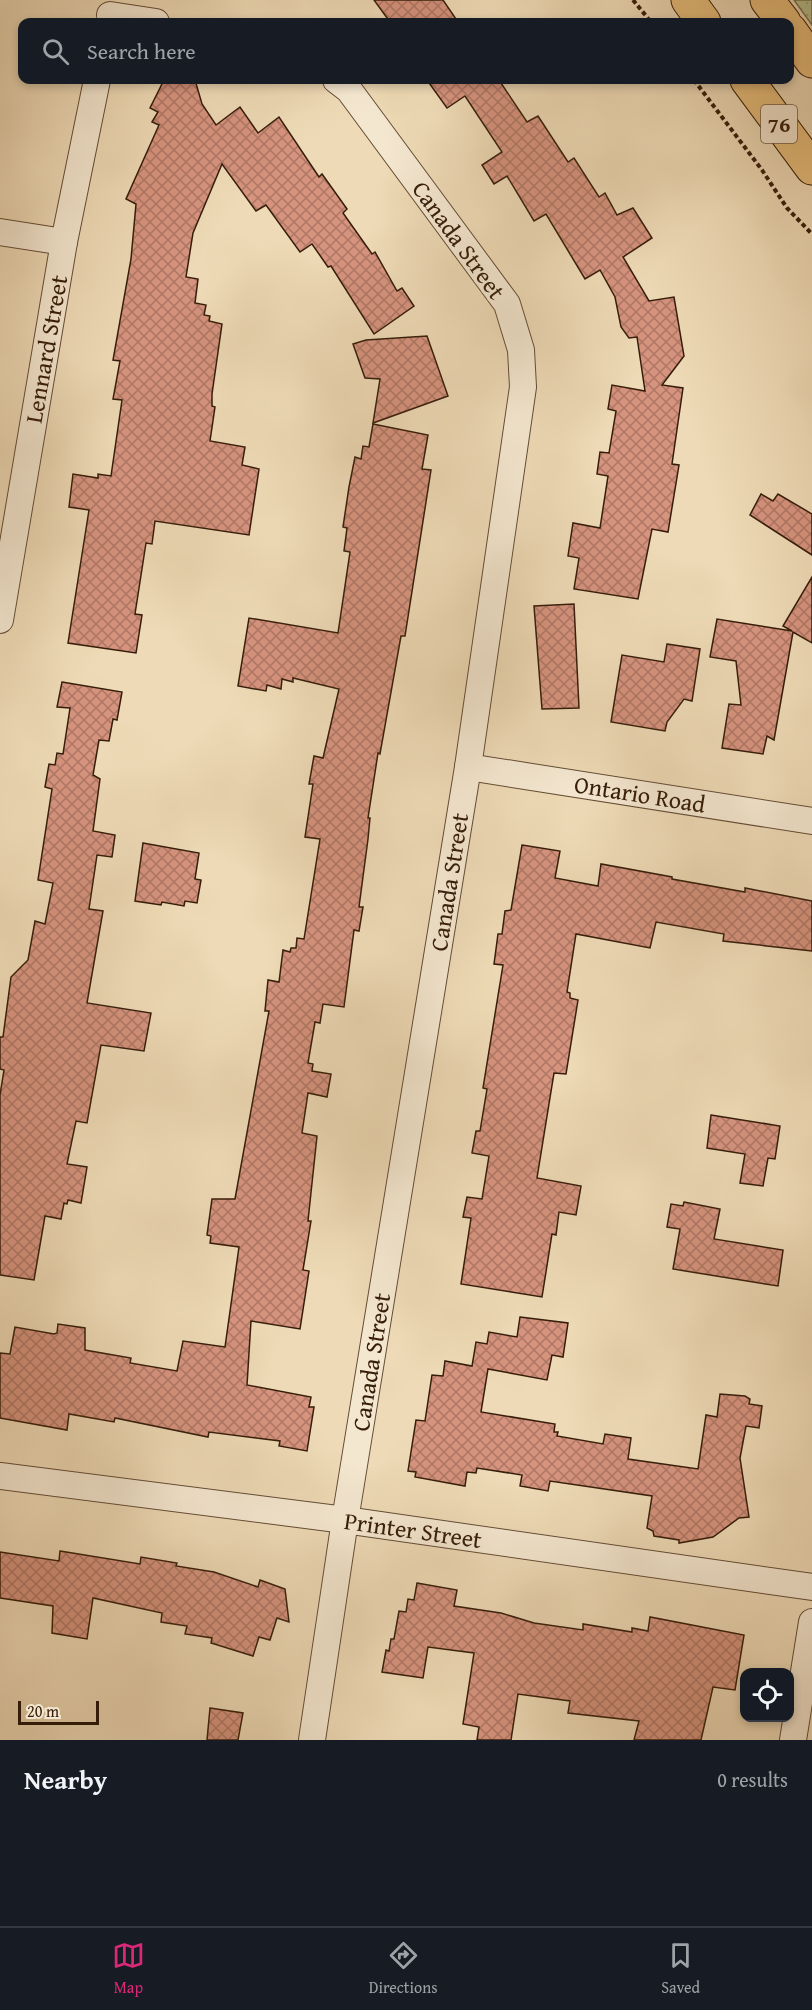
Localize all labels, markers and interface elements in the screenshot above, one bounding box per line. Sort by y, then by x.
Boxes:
search box [18,18,794,84]
icon: search [39,35,72,68]
text: Search here [87,35,196,67]
road number: 76 [761,105,797,143]
street label: Canada Street [404,173,514,307]
street label: Lennard Street [16,272,76,426]
street label: Ontario Road [572,766,708,822]
street label: Canada Street [421,810,477,954]
street label: Canada Street [343,1290,399,1434]
street label: Printer Street [342,1503,485,1557]
map controls [740,1668,794,1722]
button: locate [740,1668,794,1722]
scale bar [18,1698,99,1726]
text: 20 m [27,1699,59,1723]
text: Nearby [24,1760,107,1799]
text: 0 results [717,1765,788,1794]
tab: Map [112,1939,145,1999]
tab: Directions [369,1939,438,1999]
tab: Saved [661,1939,700,1999]

